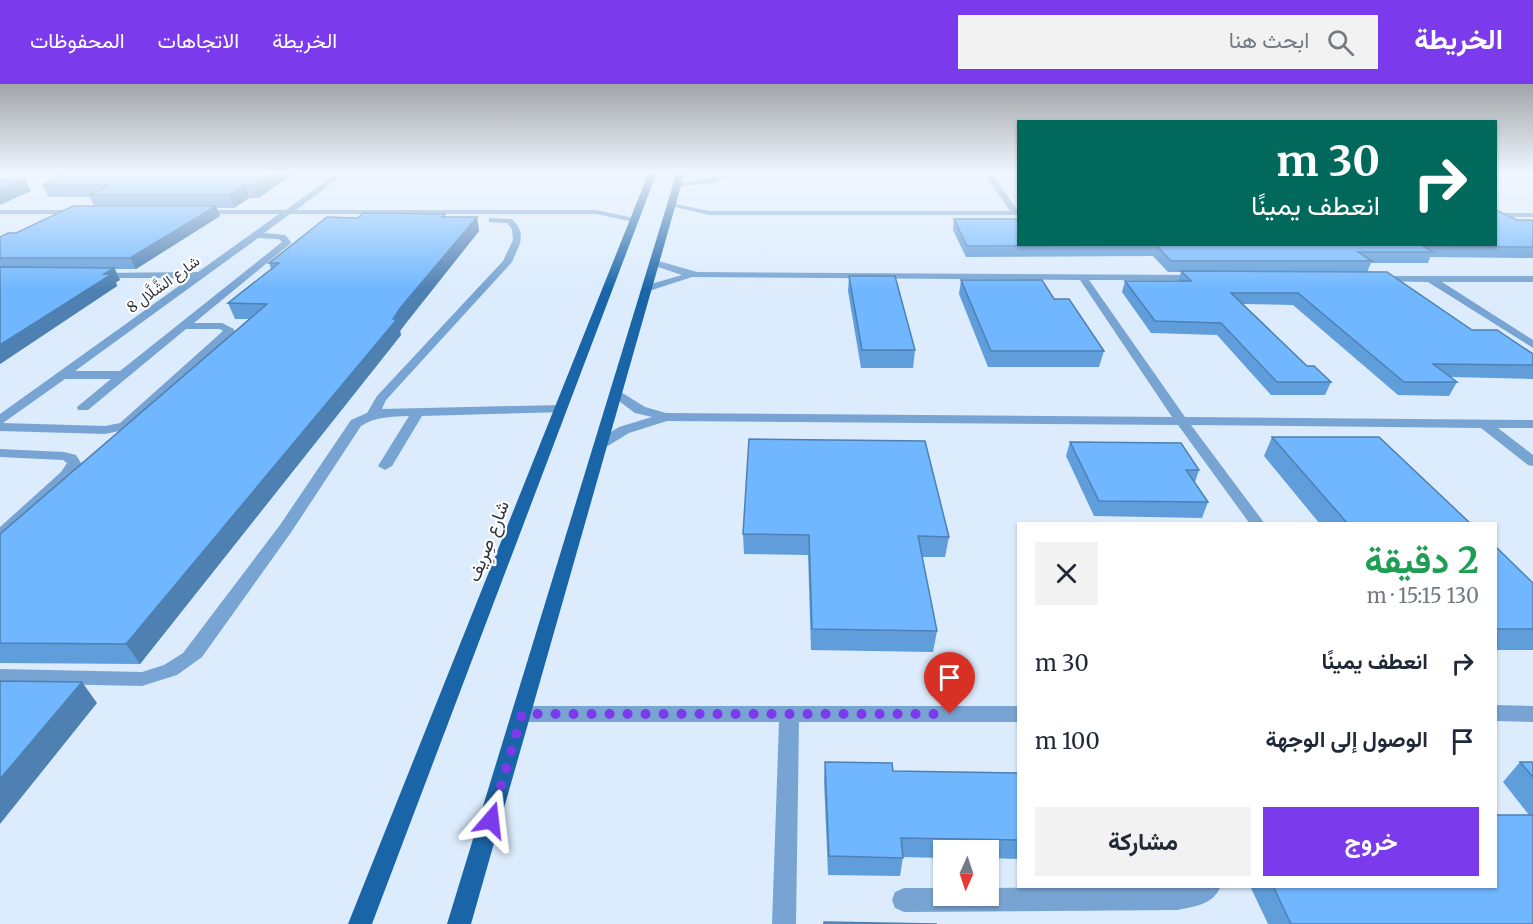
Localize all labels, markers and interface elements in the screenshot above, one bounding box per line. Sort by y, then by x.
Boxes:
search box [958,15,1378,69]
text: الخريطة [1414,21,1503,57]
text: ابحث هنا [1229,26,1309,54]
icon: search [1324,26,1357,59]
text: المحفوظات [30,27,125,54]
text: الاتجاهات [158,27,239,54]
text: الخريطة [272,27,337,54]
text: 30 m [1276,135,1380,187]
icon: right [1401,144,1479,222]
text: انعطف يمينًا [1251,188,1380,222]
street label: شارع الشَّلَّال 8 [122,250,204,318]
street label: شارع صِرِيف [462,497,517,586]
text: 2 دقيقة [1364,538,1479,583]
button: close [1035,542,1098,605]
text: 130 m · 15:15 [1367,583,1479,608]
text: انعطف يمينًا [1321,647,1428,675]
icon: right [1446,647,1479,680]
text: 30 m [1035,649,1089,677]
pin [924,652,975,714]
icon: arrive [933,661,966,694]
text: الوصول إلى الوجهة [1265,725,1428,753]
icon: arrive [1446,725,1479,758]
text: 100 m [1035,727,1100,755]
position arrow [459,788,523,852]
button: مشاركة [1035,807,1251,876]
button: خروج [1263,807,1479,876]
north arrow [933,840,999,906]
map controls [933,840,999,906]

